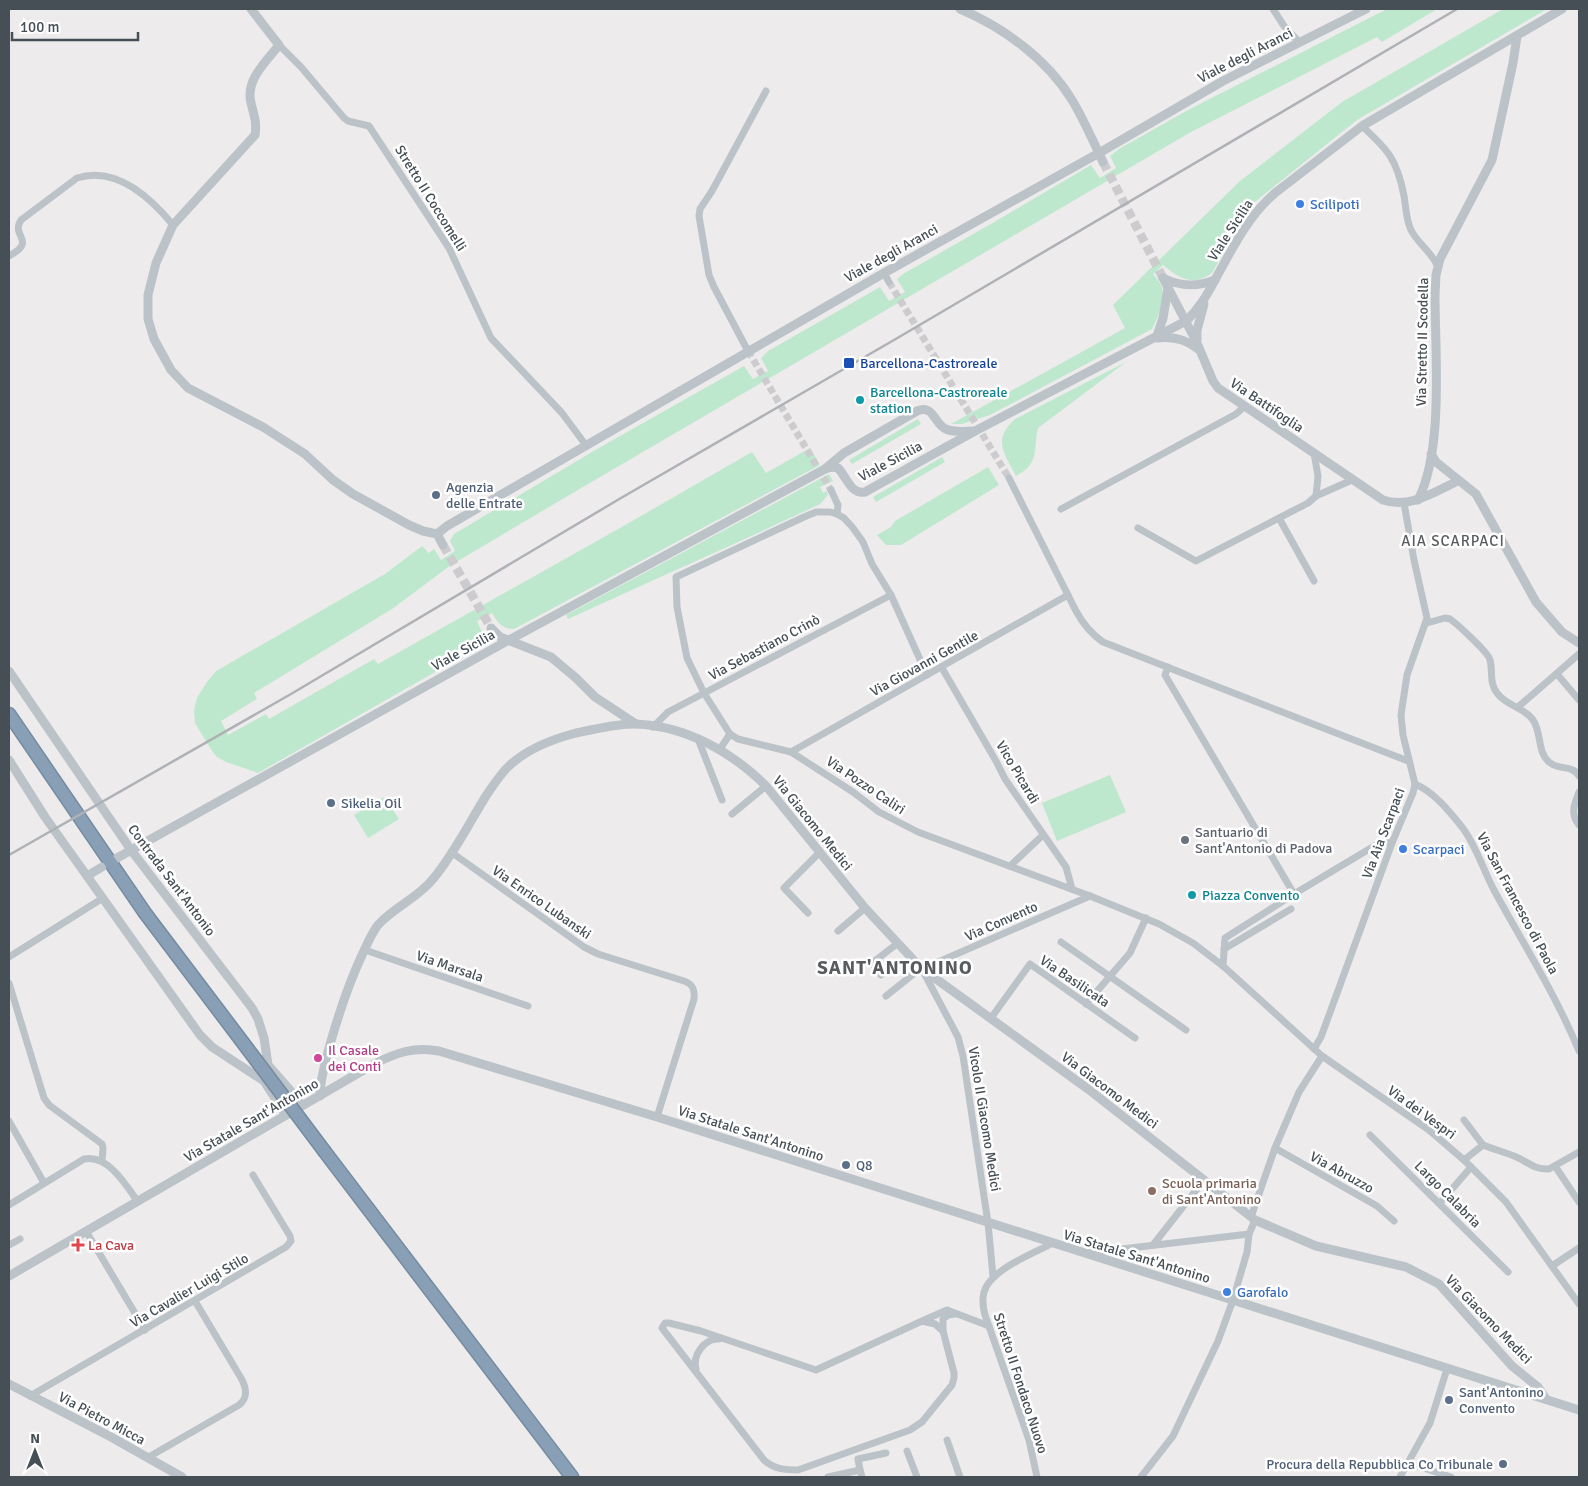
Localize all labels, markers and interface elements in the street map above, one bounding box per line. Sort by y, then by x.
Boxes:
scale bar [12,10,139,42]
text: 100 m [20,18,60,36]
street label: Viale degli Aranci [1195,24,1296,87]
street label: Stretto II Coccomelli [391,142,470,254]
street label: Viale Sicilia [1204,196,1257,264]
place label: Scilipoti [1310,196,1360,213]
marker: Scilipoti [1294,198,1306,210]
street label: Viale degli Aranci [841,221,941,286]
street label: Via Stretto II Scodella [1413,277,1432,407]
place label: Barcellona-Castroreale [860,355,997,372]
marker: Barcellona-Castroreale [842,356,856,370]
street label: Via Battifoglia [1227,375,1307,436]
place label: Barcellona-Castroreale station [870,384,1007,417]
marker: Barcellona-Castroreale station [854,394,866,406]
street label: Viale Sicilia [855,437,925,485]
place label: Agenzia delle Entrate [446,479,523,512]
marker: Agenzia delle Entrate [430,489,442,501]
district label: AIA SCARPACI [1401,532,1505,550]
street label: Via Sebastiano Crinò [706,611,823,684]
street label: Viale Sicilia [428,626,498,675]
street label: Via Giovanni Gentile [867,627,981,700]
street label: Vico Picardi [992,738,1043,807]
street label: Via Pozzo Caliri [823,753,909,818]
street label: Via Giacomo Medici [769,772,856,874]
street label: Via Aia Scarpaci [1358,785,1409,881]
place label: Sikelia Oil [341,795,402,812]
marker: Sikelia Oil [325,797,337,809]
street label: Contrada Sant'Antonio [124,821,219,939]
place label: Santuario di Sant'Antonio di Padova [1195,824,1332,857]
street label: Via San Francesco di Paola [1473,829,1562,977]
marker: Santuario di Sant'Antonio di Padova [1179,834,1191,846]
place label: Scarpaci [1413,841,1465,858]
marker: Scarpaci [1397,843,1409,855]
street label: Via Enrico Lubanski [489,862,595,943]
place label: Piazza Convento [1202,887,1299,904]
marker: Piazza Convento [1186,889,1198,901]
street label: Via Convento [962,898,1040,945]
street label: Via Marsala [414,947,486,986]
street label: Via Basilicata [1036,952,1113,1011]
district label: SANT'ANTONINO [817,956,973,980]
place label: Il Casale dei Conti [328,1042,381,1075]
street label: Vicolo II Giacomo Medici [965,1045,1004,1193]
street label: Via Giacomo Medici [1058,1048,1162,1132]
marker: Il Casale dei Conti [312,1052,324,1064]
street label: Via Statale Sant'Antonino [181,1075,322,1166]
street label: Via dei Vespri [1384,1082,1459,1143]
street label: Via Statale Sant'Antonino [676,1102,826,1165]
street label: Via Abruzzo [1307,1148,1377,1197]
place label: Q8 [856,1157,873,1174]
street label: Largo Calabria [1411,1157,1485,1231]
marker: Q8 [840,1159,852,1171]
place label: Scuola primaria di Sant'Antonino [1162,1175,1261,1208]
marker: Scuola primaria di Sant'Antonino [1146,1185,1158,1197]
street label: Via Statale Sant'Antonino [1061,1226,1212,1287]
place label: La Cava [88,1237,134,1254]
marker: La Cava [72,1239,84,1251]
street label: Via Cavalier Luigi Stilo [127,1250,252,1331]
street label: Via Giacomo Medici [1442,1271,1535,1367]
place label: Garofalo [1237,1284,1288,1301]
marker: Garofalo [1221,1286,1233,1298]
street label: Stretto II Fondaco Nuovo [990,1311,1051,1456]
place label: Sant'Antonino Convento [1459,1384,1544,1417]
street label: Via Pietro Micca [55,1388,148,1449]
marker: Sant'Antonino Convento [1443,1394,1455,1406]
north arrow [10,1426,60,1476]
text: N [30,1430,40,1447]
place label: Procura della Repubblica Co Tribunale [1266,1456,1493,1473]
marker: Procura della Repubblica Co Tribunale [1497,1458,1509,1470]

